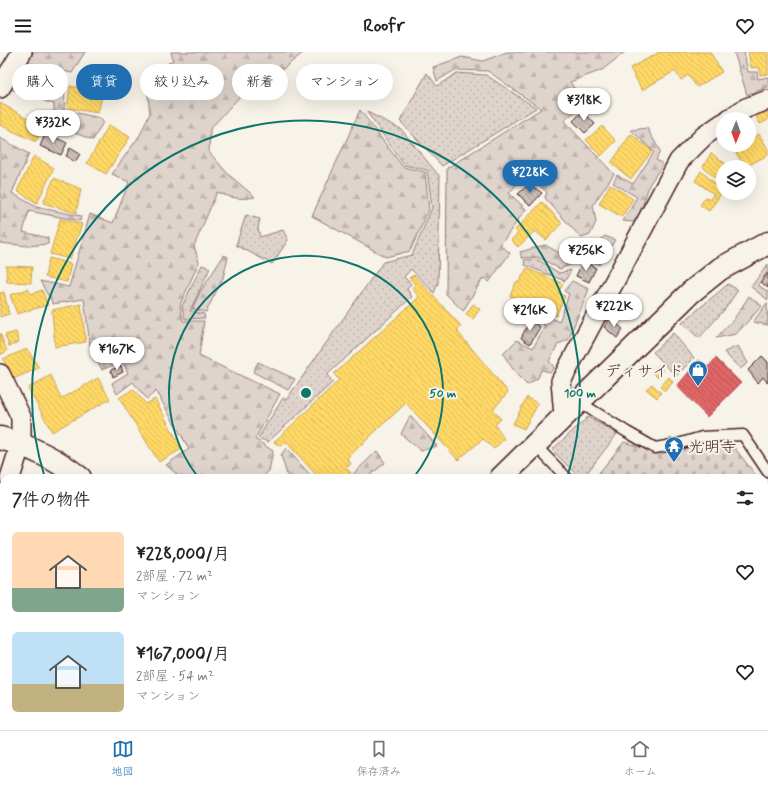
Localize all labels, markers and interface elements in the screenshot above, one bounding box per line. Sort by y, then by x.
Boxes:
text: Roofr [363,14,405,38]
icon: menu [12,15,34,37]
icon: heart [734,15,756,37]
chip: 購入 [12,64,68,100]
chip: 賃貸 [76,64,132,100]
chip: 絞り込み [140,64,224,100]
chip: 新着 [232,64,288,100]
chip: マンション [296,64,393,100]
pin: ¥318K [556,88,612,122]
text: ¥318K [566,92,602,109]
pin: ¥332K [25,110,81,144]
north arrow [716,112,756,152]
map controls [716,112,756,200]
text: ¥332K [35,114,71,131]
pin: ¥228K [502,160,558,194]
button: layers [716,160,756,200]
text: ¥228K [512,164,548,181]
pin: ¥256K [558,238,614,272]
text: ¥256K [568,242,604,259]
pin: ¥222K [586,294,642,328]
pin: ¥216K [502,298,558,332]
text: ¥222K [595,298,633,315]
text: ¥216K [513,302,547,319]
pin: ¥167K [89,337,145,371]
text: ¥167K [99,341,135,358]
shop icon: ディサイド [687,359,709,387]
place label: ディサイド [605,361,684,382]
centre of rings [299,386,313,400]
text: 50 m [430,386,457,402]
text: 100 m [564,386,597,402]
temple icon: 光明寺 [663,435,685,463]
place label: 光明寺 [688,437,736,458]
icon: filters [734,487,756,509]
text: 7件の物件 [12,489,90,511]
text: ¥228,000/月 [136,543,230,565]
icon: home [44,548,92,596]
icon: heart [734,561,756,583]
text: 2部屋 · 72 m² [136,568,213,585]
text: マンション [136,588,200,605]
text: ¥167,000/月 [136,643,230,665]
icon: home [44,648,92,696]
icon: heart [734,661,756,683]
text: 2部屋 · 54 m² [136,668,214,685]
text: マンション [136,688,200,705]
tab: 地図 [112,738,134,779]
tab: 保存済み [357,738,401,779]
tab: ホーム [624,738,656,779]

